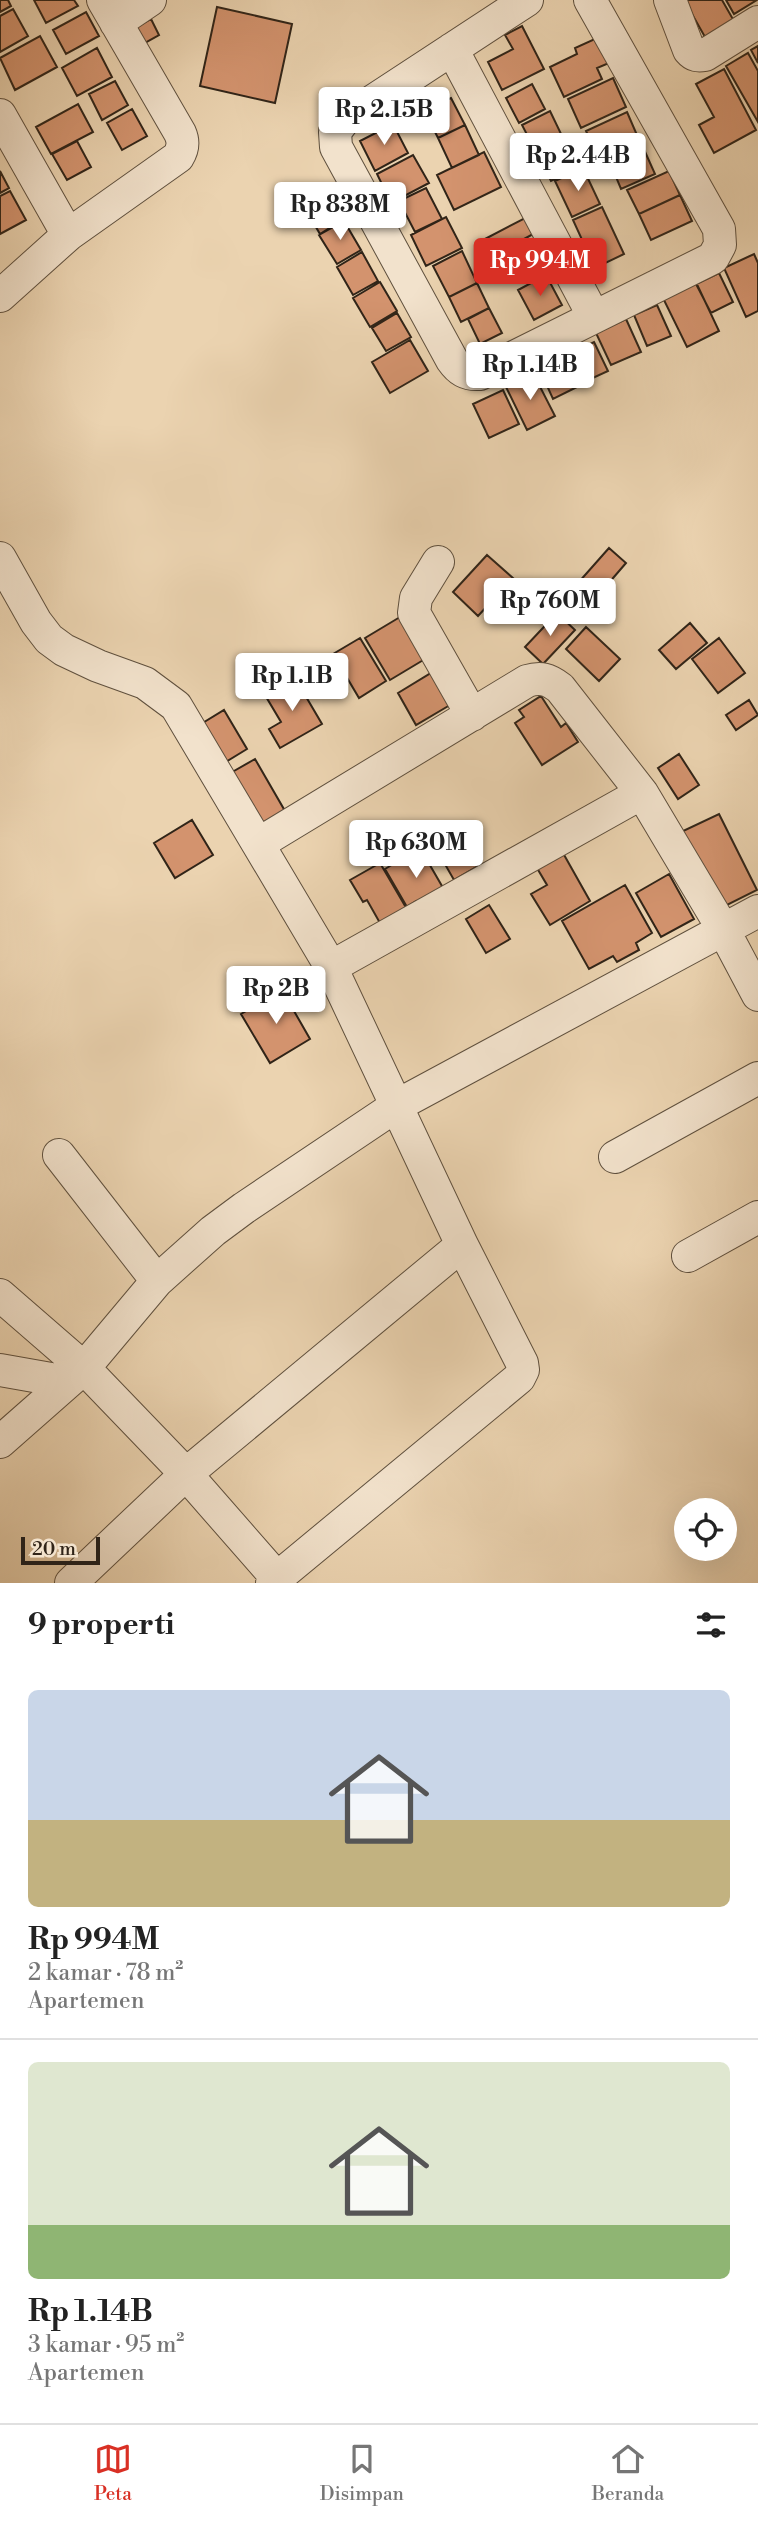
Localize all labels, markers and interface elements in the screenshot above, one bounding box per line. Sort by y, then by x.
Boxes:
pin: Rp 2.15B [312,88,456,147]
text: Rp 2.15B [335,96,433,124]
pin: Rp 2.44B [506,134,650,193]
text: Rp 2.44B [526,142,630,170]
pin: Rp 838M [275,182,405,242]
text: Rp 838M [290,191,390,219]
pin: Rp 994M [475,238,605,298]
text: Rp 994M [490,247,590,275]
pin: Rp 1.14B [458,342,602,402]
text: Rp 1.14B [482,351,578,379]
pin: Rp 760M [485,578,615,638]
text: Rp 760M [500,587,600,615]
pin: Rp 1.1B [227,654,357,713]
text: Rp 1.1B [251,662,333,690]
pin: Rp 630M [351,820,481,880]
text: Rp 630M [365,829,467,857]
pin: Rp 2B [227,967,325,1026]
text: Rp 2B [243,975,309,1003]
map controls [674,1498,737,1561]
button: locate [674,1498,737,1561]
scale bar [21,1534,100,1566]
text: 20 m [32,1537,76,1561]
text: 9 properti [28,1606,175,1644]
icon: filters [692,1606,730,1644]
icon: home [316,1736,442,1862]
text: Rp 994M [28,1921,159,1959]
text: 2 kamar · 78 m² [28,1959,183,1987]
text: Apartemen [28,1987,144,2015]
icon: home [316,2108,442,2234]
text: Rp 1.14B [28,2293,153,2331]
text: 3 kamar · 95 m² [28,2331,184,2359]
text: Apartemen [28,2359,144,2387]
tab: Peta [94,2440,132,2506]
tab: Disimpan [320,2440,404,2506]
tab: Beranda [592,2440,664,2506]

